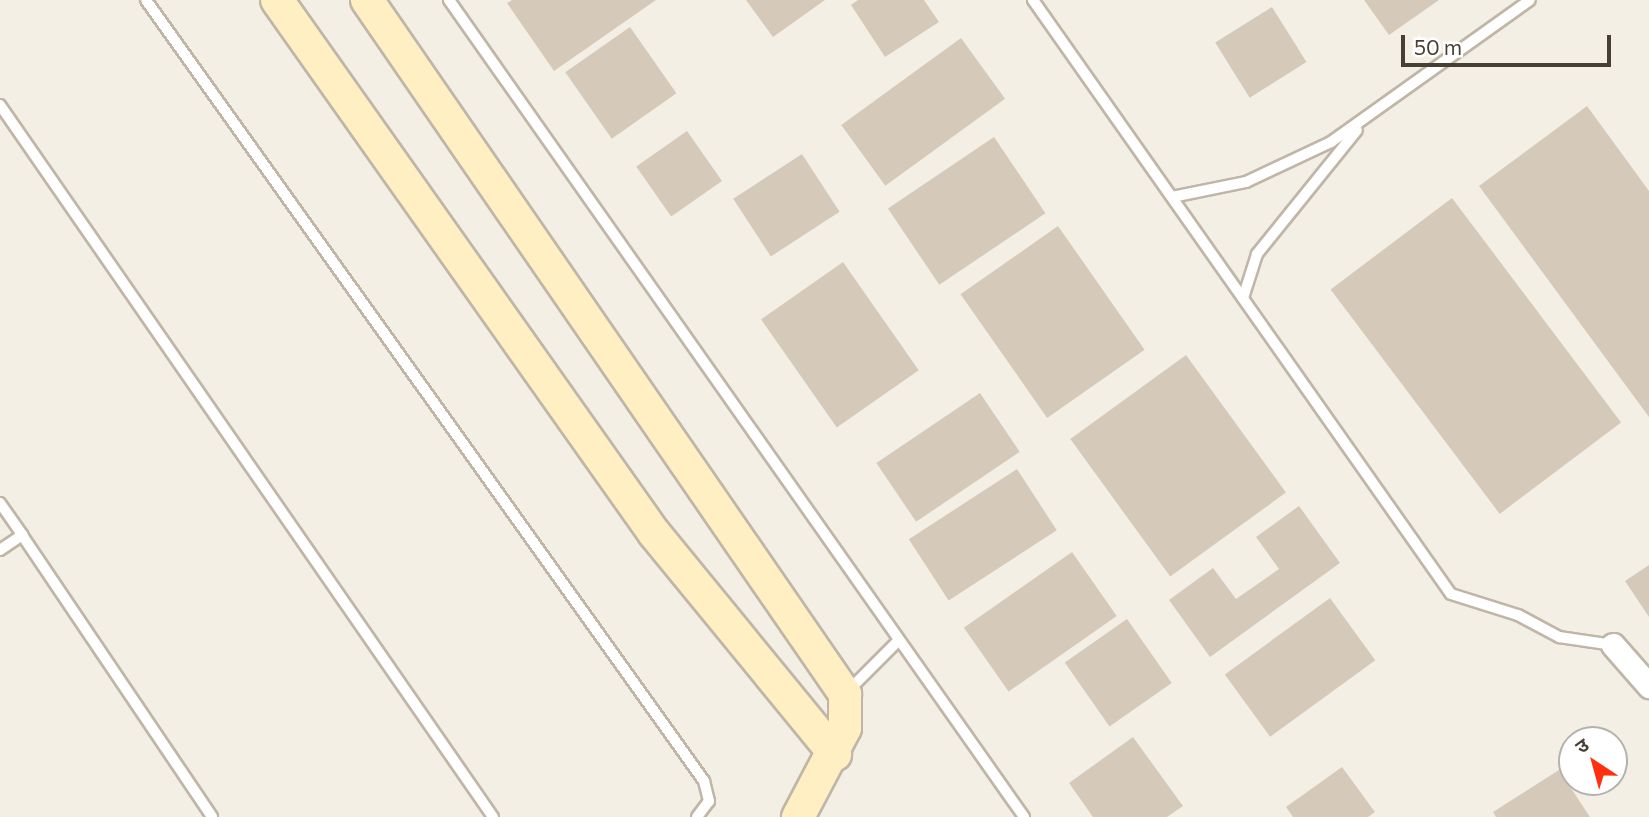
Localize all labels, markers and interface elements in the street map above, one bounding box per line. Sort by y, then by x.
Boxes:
scale bar [1404,21,1614,65]
text: 50 m [1414,34,1462,59]
north arrow [1558,726,1628,796]
text: उ [1570,733,1593,758]

